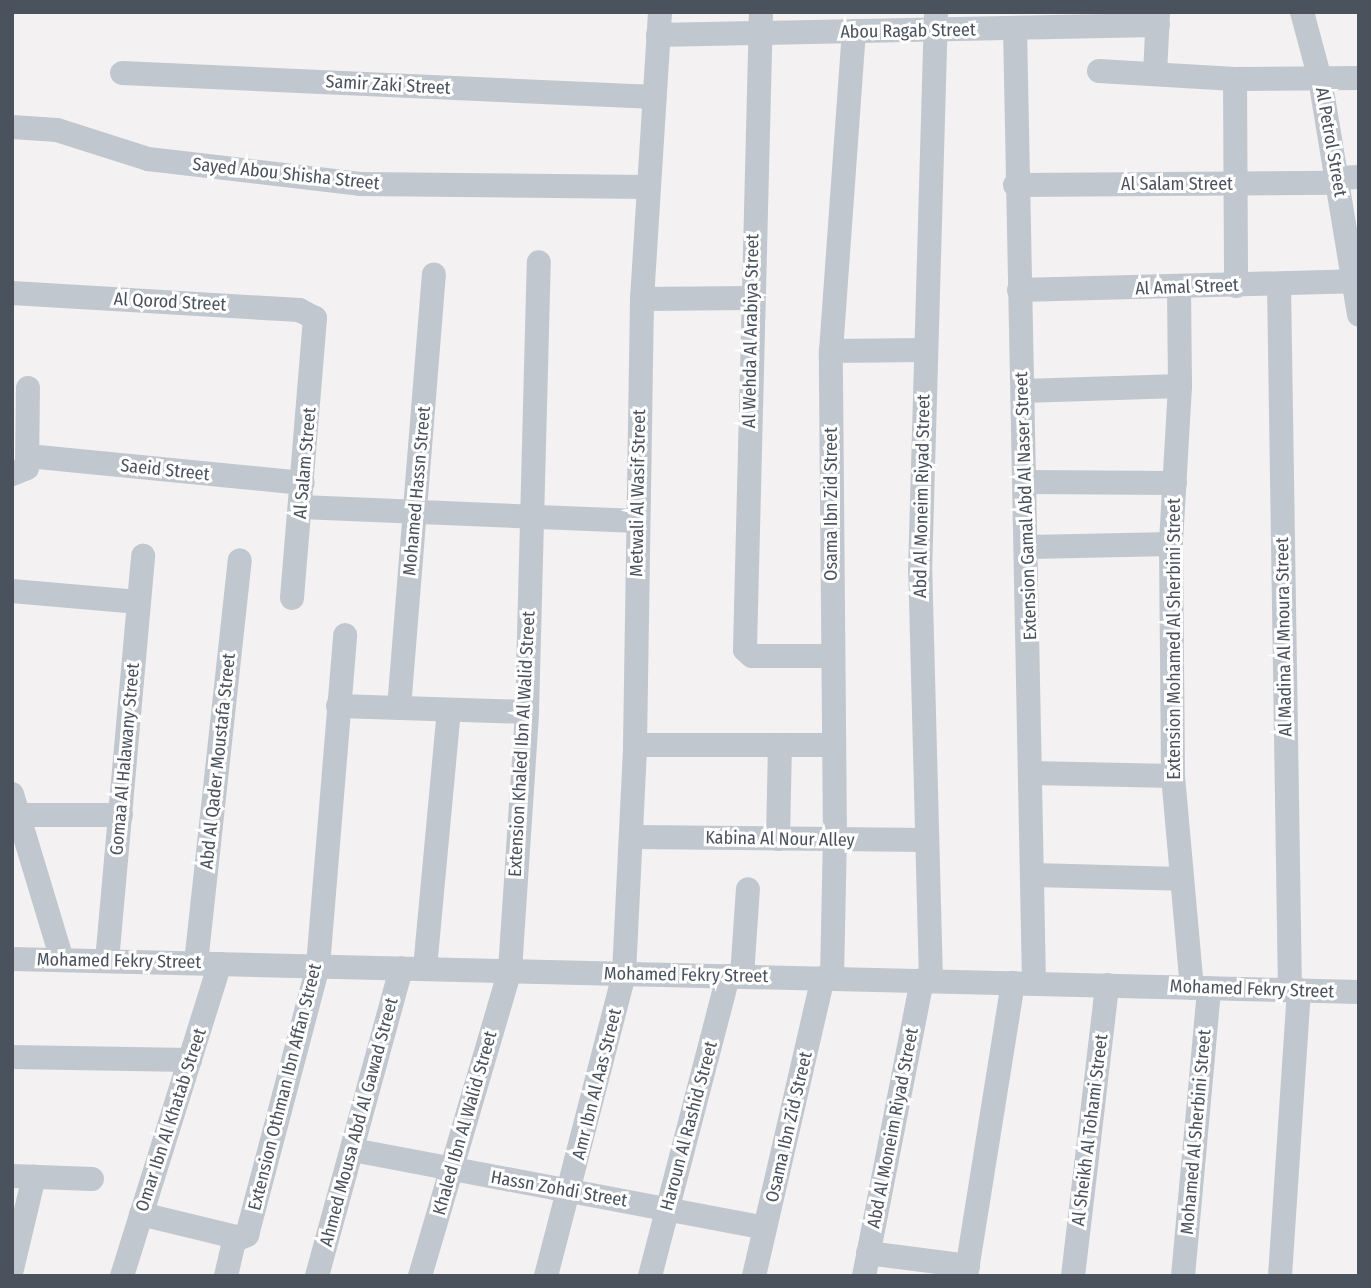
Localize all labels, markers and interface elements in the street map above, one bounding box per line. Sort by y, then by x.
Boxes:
street label: Abou Ragab Street [840,19,976,43]
street label: Samir Zaki Street [325,71,451,99]
street label: Al Petrol Street [1311,86,1351,198]
street label: Sayed Abou Shisha Street [191,153,381,195]
street label: Al Salam Street [1121,173,1233,195]
street label: Al Wehda Al Arabiya Street [739,234,763,428]
street label: Al Amal Street [1135,274,1239,300]
street label: Al Qorod Street [113,288,227,316]
street label: Extension Gamal Abd Al Naser Street [1011,371,1041,641]
street label: Abd Al Moneim Riyad Street [909,394,935,598]
street label: Mohamed Hassn Street [399,405,435,577]
street label: Al Salam Street [289,406,321,520]
street label: Metwali Al Wasif Street [626,409,650,577]
street label: Osama Ibn Zid Street [820,427,842,581]
street label: Saeid Street [119,455,211,485]
street label: Extension Mohamed Al Sherbini Street [1163,498,1185,780]
street label: Al Madina Al Mnoura Street [1271,537,1297,737]
street label: Extension Khaled Ibn Al Walid Street [504,610,540,878]
street label: Abd Al Qader Moustafa Street [196,652,240,870]
street label: Gomaa Al Halawany Street [106,662,144,856]
street label: Kabina Al Nour Alley [705,827,855,851]
street label: Mohamed Fekry Street [37,949,201,973]
street label: Extension Othman Ibn Affan Street [244,961,326,1213]
street label: Mohamed Fekry Street [604,963,768,987]
street label: Mohamed Fekry Street [1169,975,1335,1003]
street label: Ahmed Mousa Abd Al Gawad Street [315,995,403,1249]
street label: Amr Ibn Al Aas Street [568,1006,626,1162]
street label: Omar Ibn Al Khatab Street [131,1026,211,1214]
street label: Abd Al Moneim Riyad Street [863,1026,923,1230]
street label: Khaled Ibn Al Walid Street [428,1028,502,1218]
street label: Mohamed Al Sherbini Street [1176,1029,1216,1235]
street label: Al Sheikh Al Tohami Street [1068,1033,1112,1227]
street label: Haroun Al Rashid Street [656,1039,722,1213]
street label: Osama Ibn Zid Street [761,1050,817,1204]
street label: Hassn Zohdi Street [489,1166,629,1212]

